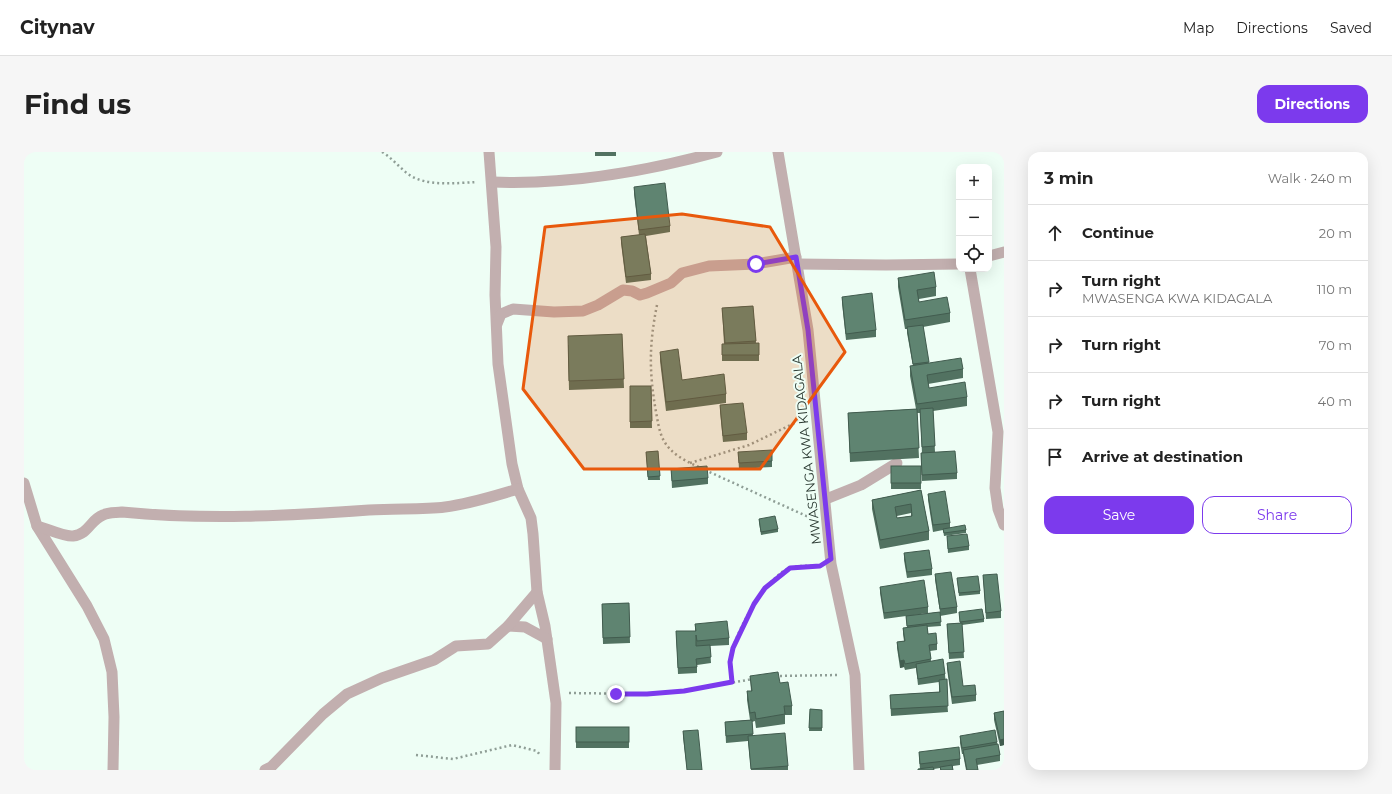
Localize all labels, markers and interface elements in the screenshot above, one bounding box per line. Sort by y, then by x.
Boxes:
text: Citynav [20,16,95,39]
text: Map [1183,19,1214,37]
text: Directions [1236,19,1308,37]
text: Saved [1330,19,1372,37]
button: Directions [1257,85,1368,123]
text: Find us [24,87,131,121]
map controls [956,164,992,272]
button: + [956,164,992,200]
text: 3 min [1044,168,1094,188]
text: Walk · 240 m [1268,170,1352,186]
button: − [956,200,992,236]
icon: ahead [1044,222,1066,244]
text: Continue [1082,223,1154,242]
text: 20 m [1319,225,1352,241]
button: locate [956,236,992,272]
route start [747,255,765,273]
text: Turn right [1082,271,1161,290]
icon: right [1044,278,1066,300]
text: 110 m [1317,281,1352,297]
text: MWASENGA KWA KIDAGALA [1082,290,1272,306]
icon: right [1044,334,1066,356]
text: Turn right [1082,335,1161,354]
text: 70 m [1319,337,1352,353]
street label: MWASENGA KWA KIDAGALA [788,354,824,545]
icon: right [1044,390,1066,412]
text: Turn right [1082,391,1161,410]
text: 40 m [1318,393,1352,409]
icon: arrive [1044,446,1066,468]
text: Arrive at destination [1082,447,1243,466]
button: Save [1044,496,1194,534]
button: Share [1202,496,1352,534]
route end [607,685,625,703]

